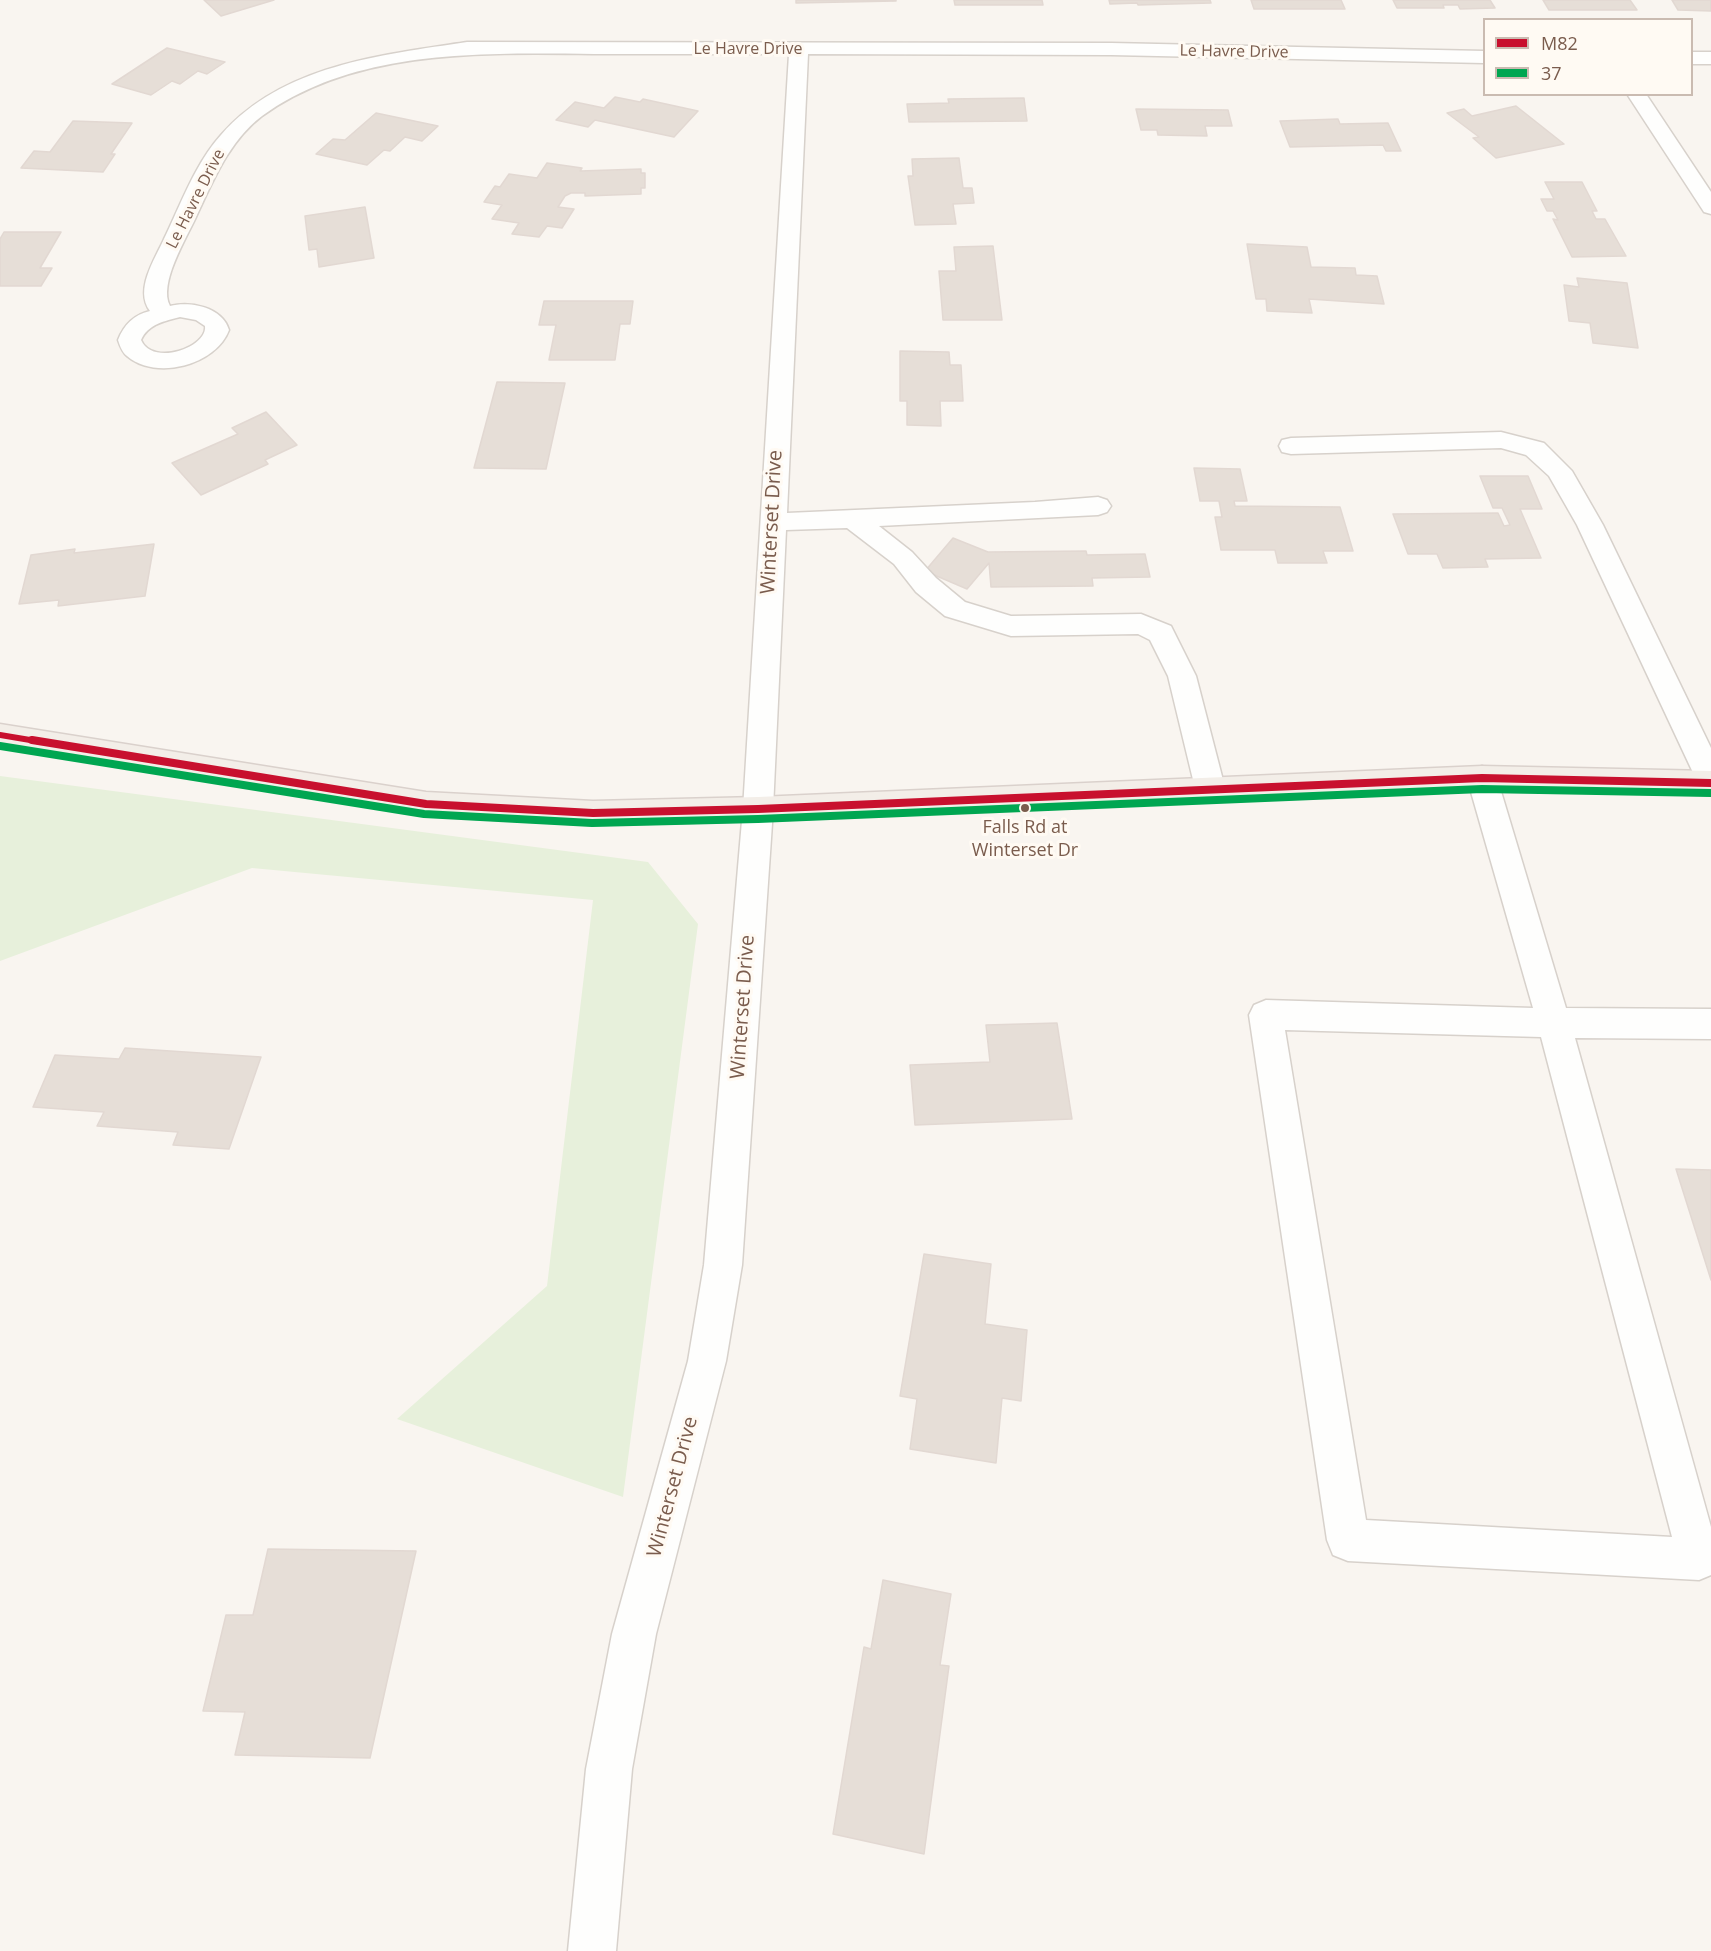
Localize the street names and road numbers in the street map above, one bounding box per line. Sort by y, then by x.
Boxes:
street label: Le Havre Drive [693,39,803,59]
street label: Le Havre Drive [1179,41,1289,63]
street label: Le Havre Drive [163,146,229,252]
street label: Winterset Drive [756,449,788,595]
street label: Winterset Drive [726,934,760,1080]
street label: Winterset Drive [643,1414,703,1560]

